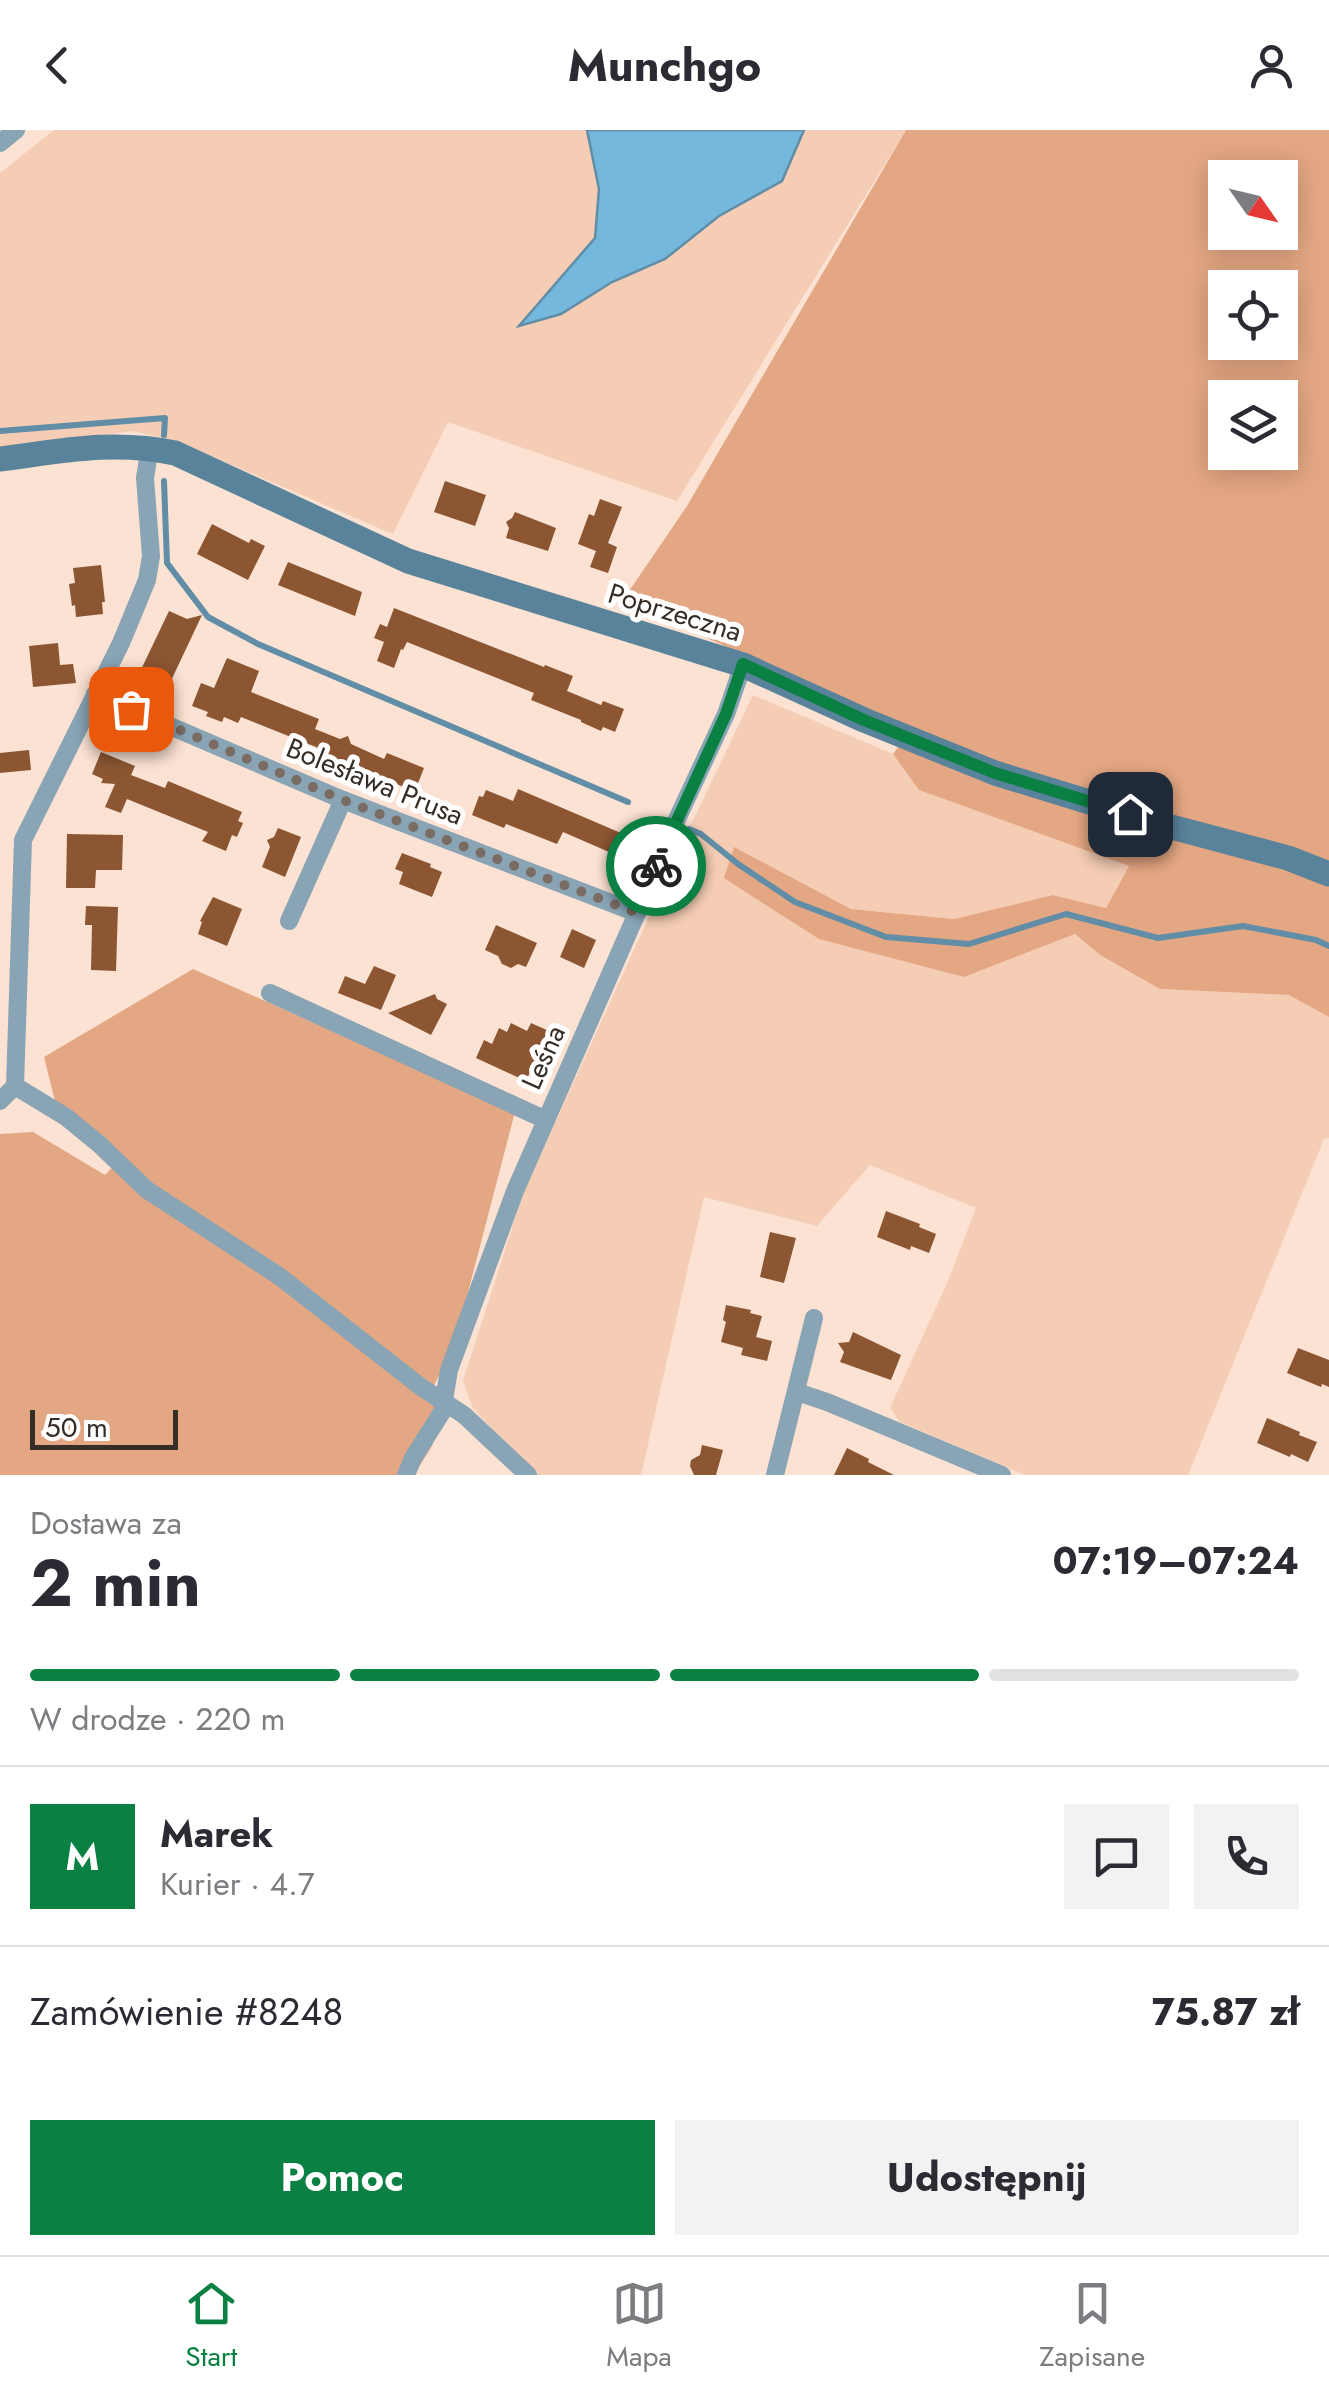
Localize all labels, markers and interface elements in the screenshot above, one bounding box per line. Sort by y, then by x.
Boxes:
text: Munchgo [568,33,761,98]
icon: back [30,38,85,93]
icon: person [1244,38,1299,93]
north arrow [1208,160,1298,250]
map controls [1208,160,1298,470]
button: locate [1208,270,1298,360]
button: layers [1208,380,1298,470]
street label: Poprzeczna [603,573,747,652]
pin [89,667,174,752]
icon: bag [104,682,159,737]
street label: Bolesława Prusa [280,727,469,836]
pin [1088,772,1173,857]
icon: home [1103,787,1158,842]
courier [606,816,706,916]
icon: bike [629,839,684,894]
street label: Leśna [511,1018,576,1096]
scale bar [30,1405,178,1450]
text: 50 m [45,1407,108,1448]
text: Dostawa za [30,1500,182,1546]
text: 07:19–07:24 [1052,1533,1299,1588]
text: 2 min [30,1536,201,1630]
text: W drodze · 220 m [30,1696,285,1742]
button: chat [1064,1804,1169,1909]
button: phone [1194,1804,1299,1909]
text: Marek [160,1806,273,1861]
text: M [66,1829,99,1884]
text: Kurier · 4.7 [160,1861,315,1907]
text: Zamówienie #8248 [30,1984,343,2039]
text: 75.87 zł [1152,1984,1299,2039]
button: Pomoc [30,2120,655,2235]
button: Udostępnij [675,2120,1299,2235]
tab: Start [184,2276,239,2377]
tab: Mapa [606,2276,672,2377]
tab: Zapisane [1039,2276,1145,2377]

